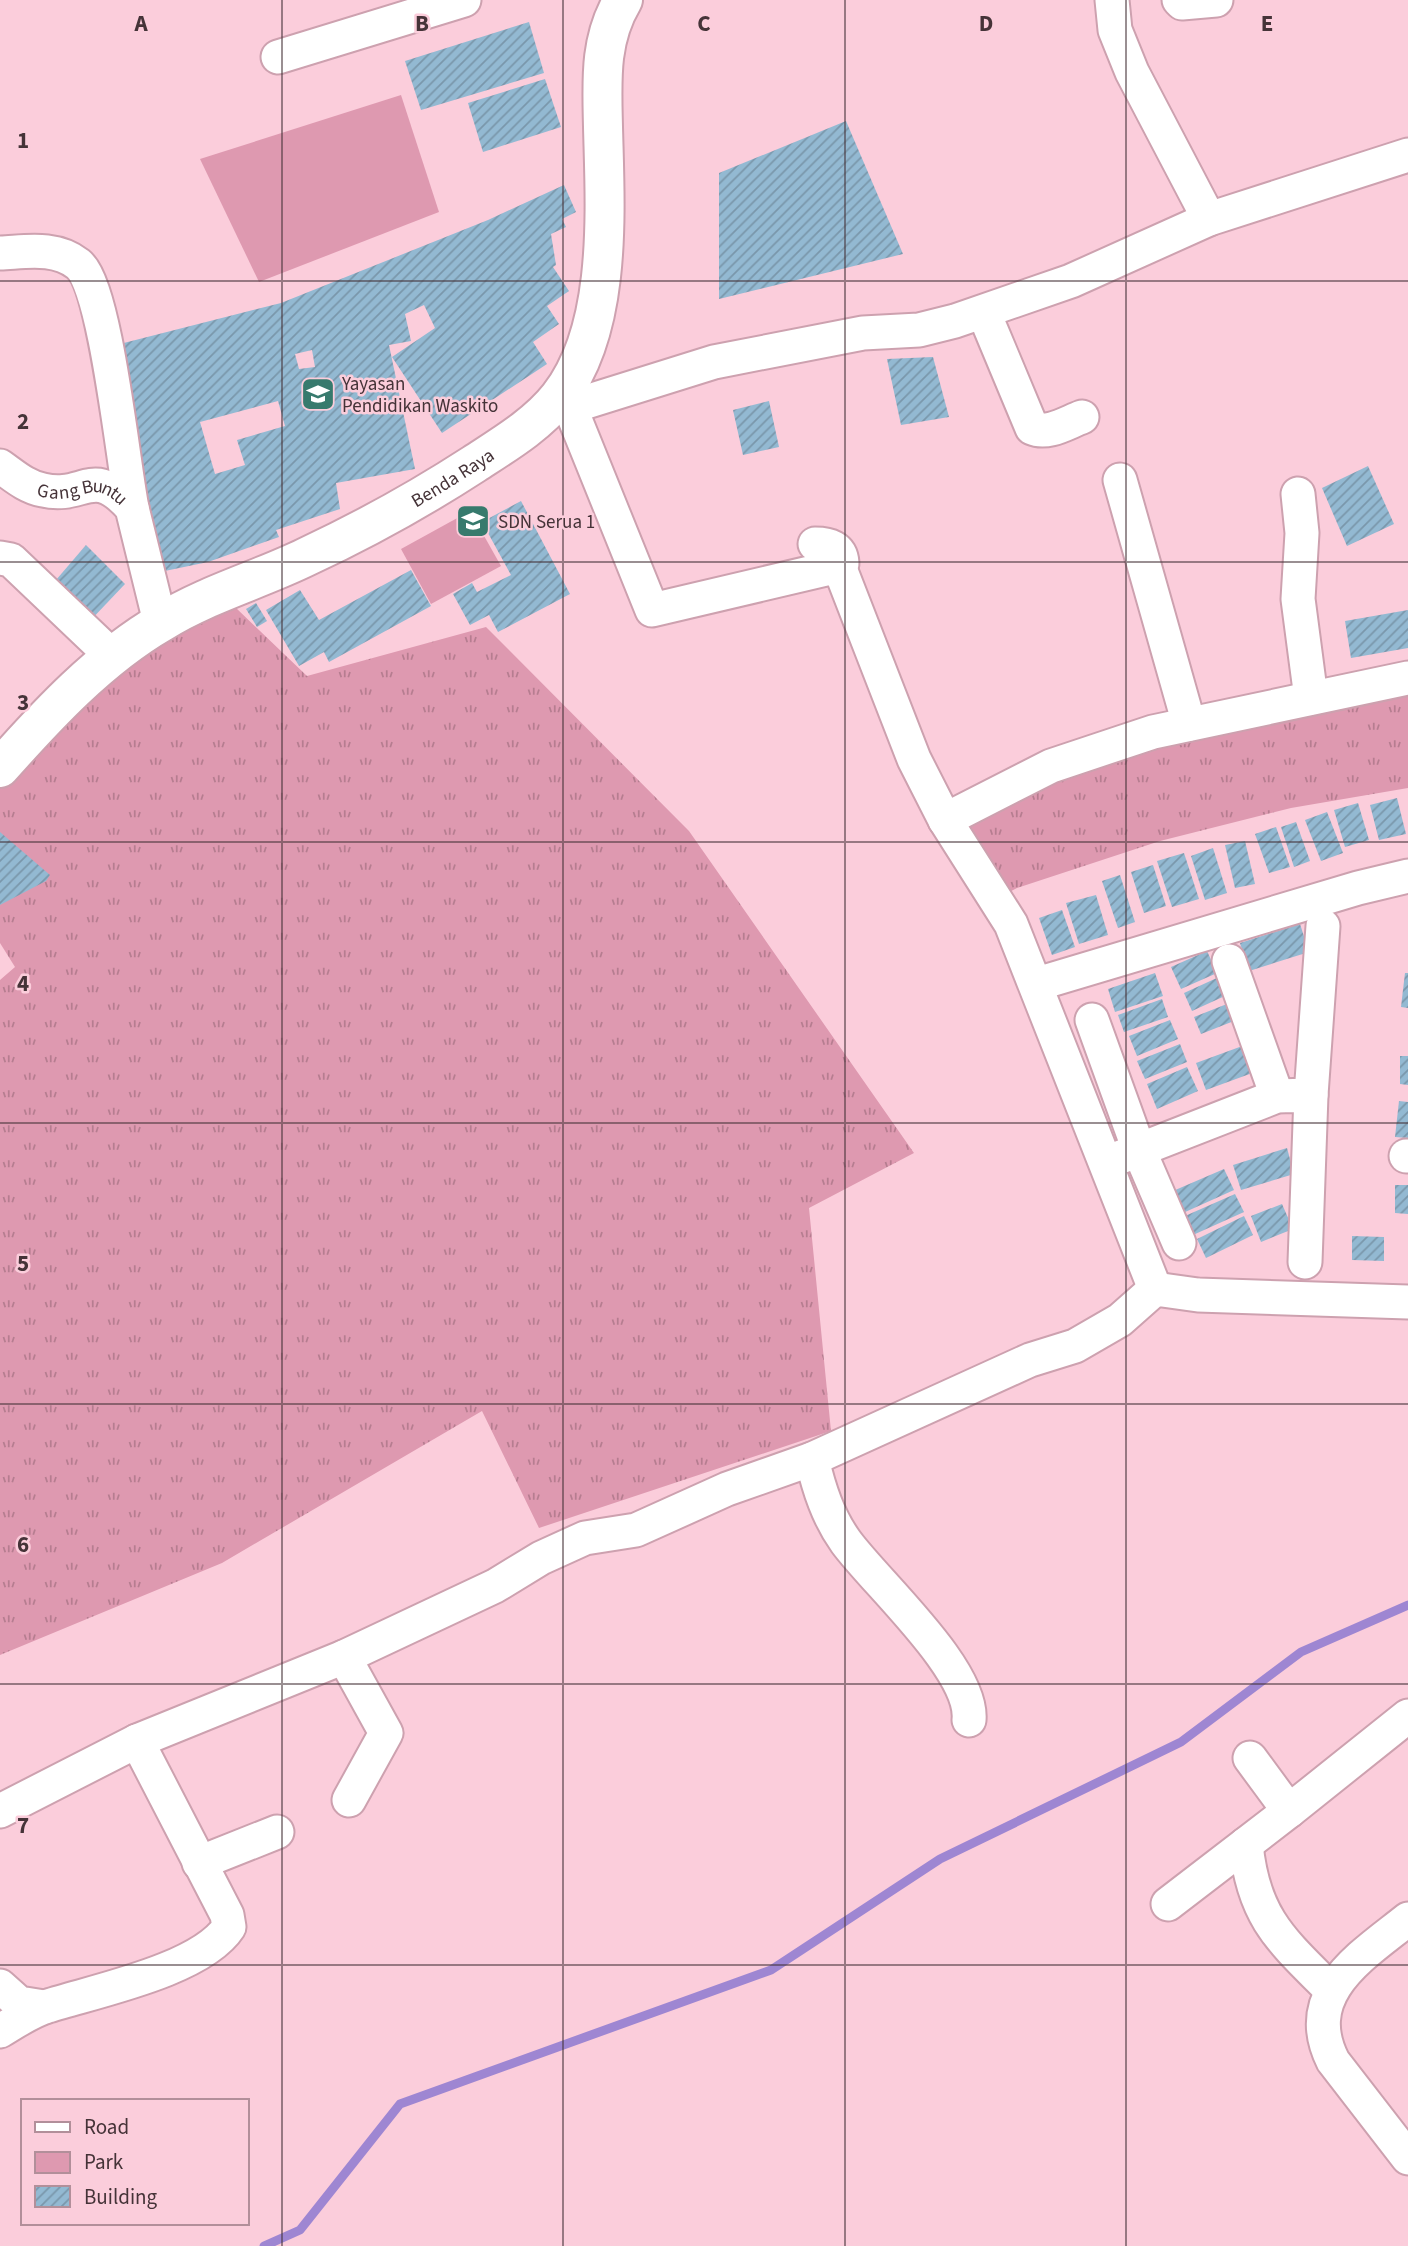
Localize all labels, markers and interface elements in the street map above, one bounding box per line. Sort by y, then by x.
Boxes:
text: A [133,7,148,40]
text: B [415,7,429,40]
text: C [697,7,711,40]
text: D [979,7,993,40]
text: E [1261,7,1273,40]
text: 1 [17,124,29,157]
place label: Yayasan Pendidikan Waskito [341,371,498,420]
school or university icon: Yayasan Pendidikan Waskito [299,375,337,413]
text: 2 [17,405,29,438]
street label: Benda Raya [407,442,500,515]
street label: Gang Buntu [34,473,133,512]
school or university icon: SDN Serua 1 [454,502,492,540]
place label: SDN Serua 1 [498,509,595,536]
text: 3 [17,686,29,719]
text: 4 [17,967,29,1000]
text: 5 [17,1247,29,1280]
text: 6 [17,1528,29,1561]
text: 7 [17,1809,29,1842]
legend [21,2099,248,2225]
text: Road [84,2112,129,2142]
text: Park [84,2147,124,2177]
text: Building [84,2182,158,2212]

